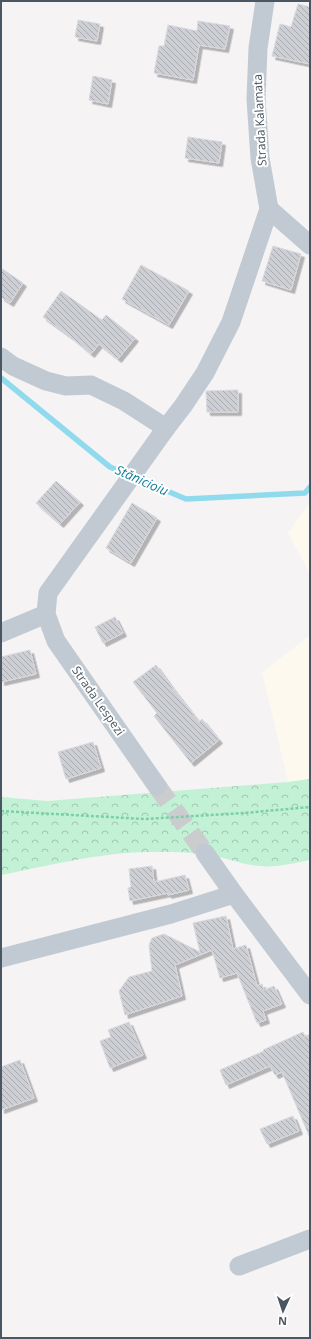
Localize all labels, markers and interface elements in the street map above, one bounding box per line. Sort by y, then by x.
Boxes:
street label: Strada Kalamata [249,74,270,166]
water label: Stănicioiu [113,460,172,500]
street label: Strada Lespezi [68,663,129,739]
north arrow [263,1291,303,1331]
text: N [278,1314,287,1329]

